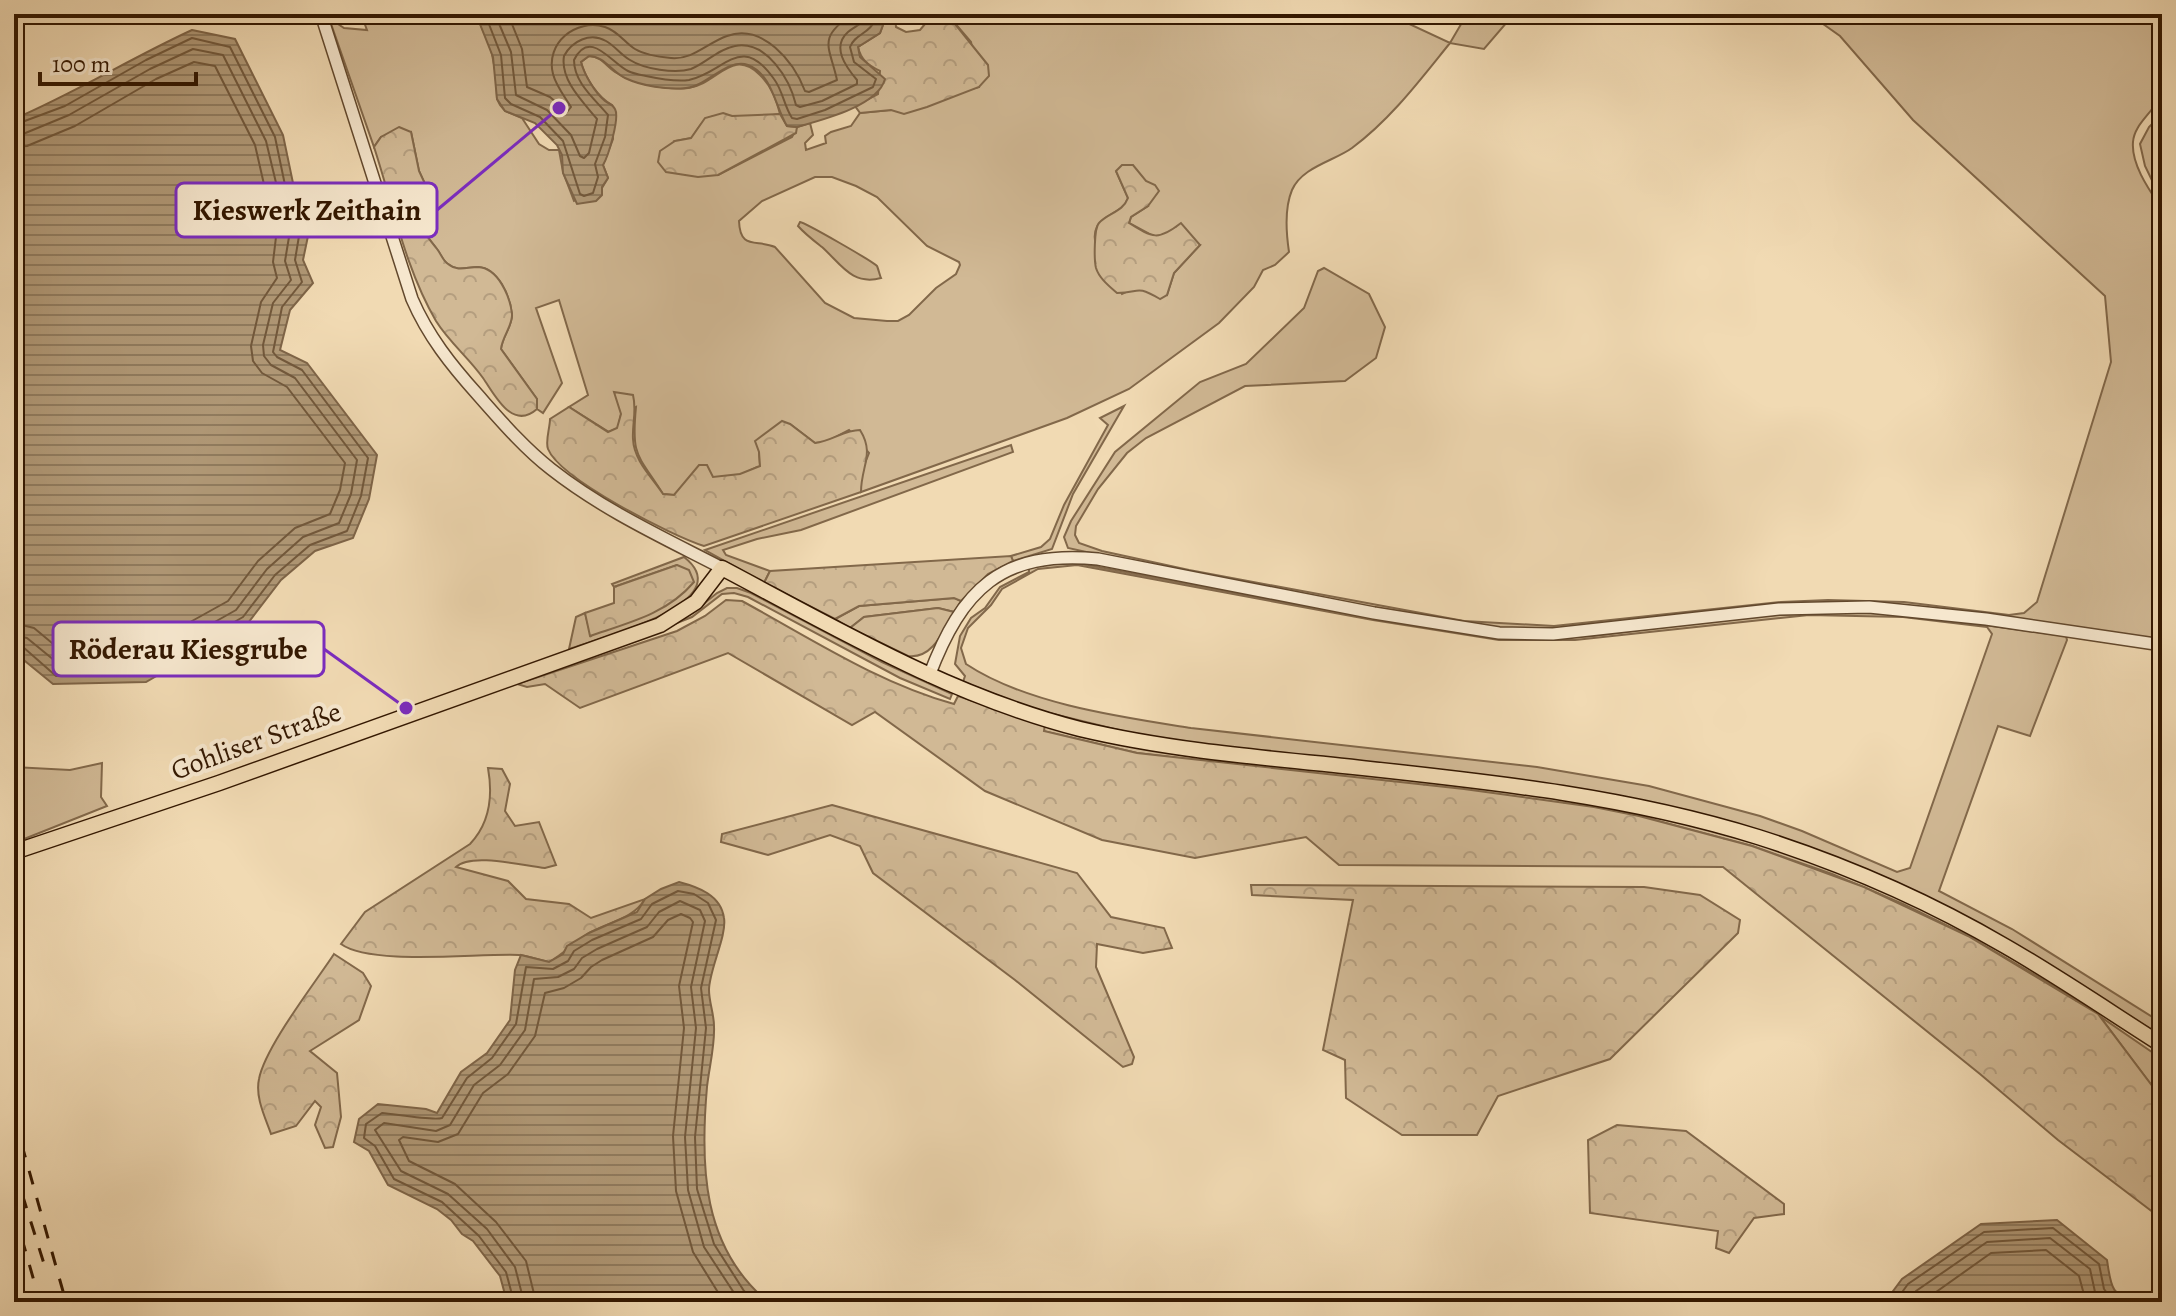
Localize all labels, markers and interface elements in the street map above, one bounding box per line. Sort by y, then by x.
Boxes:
scale bar [40,36,196,86]
text: 100 m [52,48,111,80]
callout: Kieswerk Zeithain [176,183,437,237]
text: Kieswerk Zeithain [193,190,422,230]
callout: Röderau Kiesgrube [53,622,324,676]
text: Röderau Kiesgrube [68,629,308,669]
street label: Gohliser Straße [166,693,346,789]

